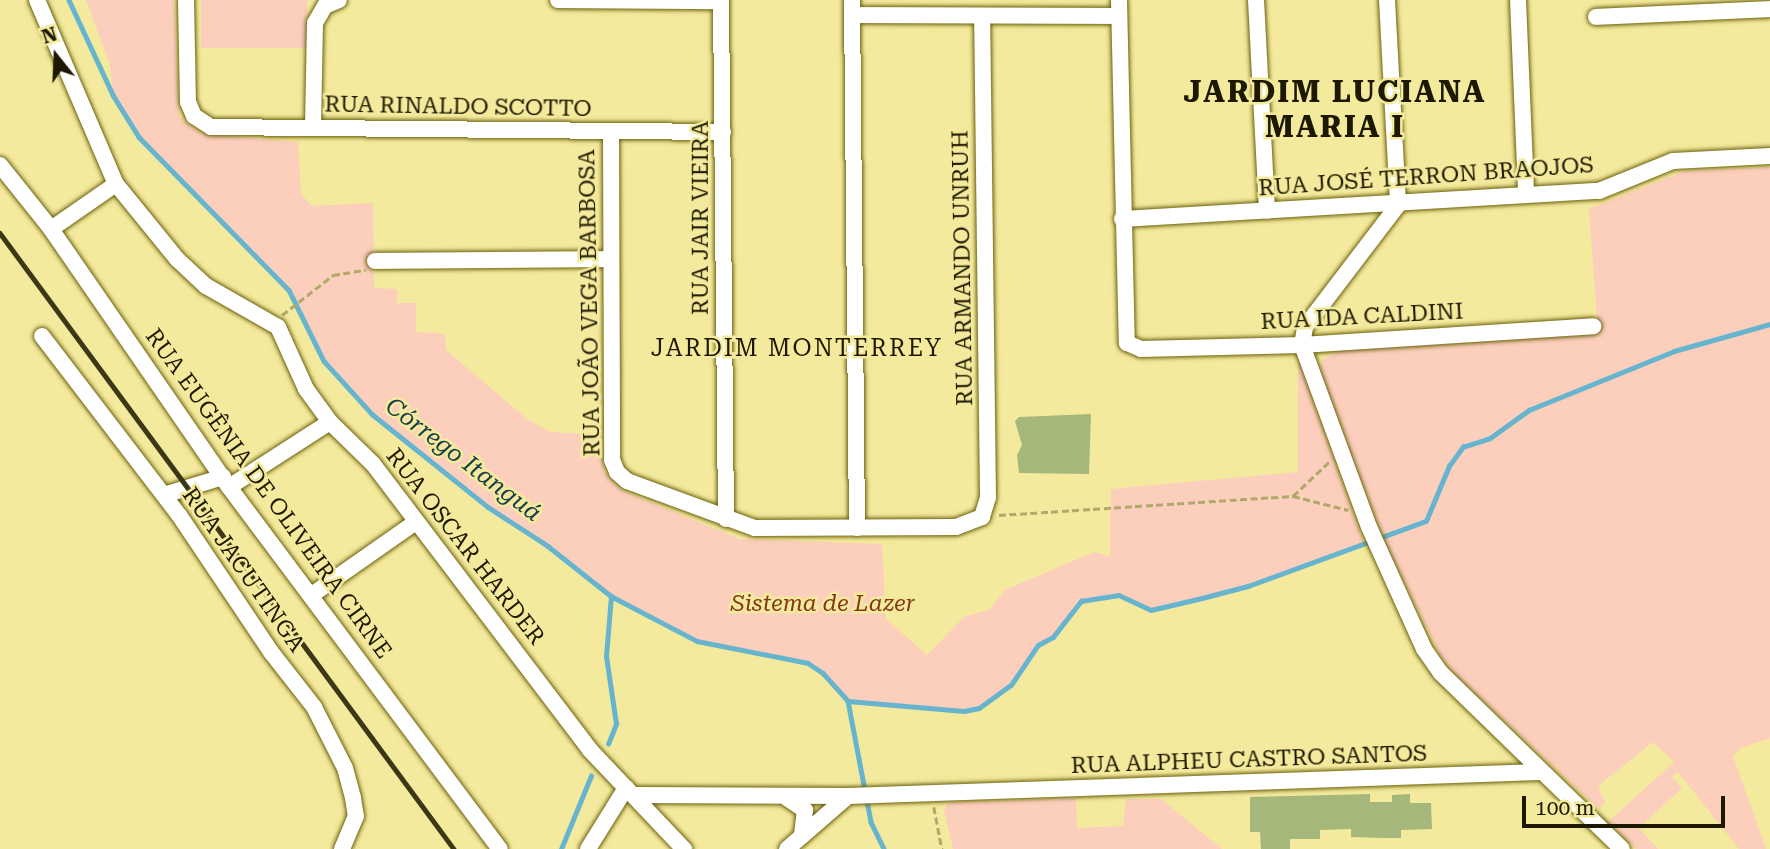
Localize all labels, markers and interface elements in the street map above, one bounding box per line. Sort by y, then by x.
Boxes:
north arrow [21,21,91,91]
text: N [39,22,60,49]
district label: JARDIM LUCIANA MARIA I [1185,74,1485,144]
street label: RUA RINALDO SCOTTO [324,91,592,123]
street label: RUA JAIR VIEIRA [687,121,715,315]
street label: RUA ARMANDO UNRUH [947,130,979,406]
street label: RUA JOÃO VEGA BARBOSA [574,149,606,457]
street label: RUA JOSÉ TERRON BRAOJOS [1257,152,1595,202]
street label: RUA IDA CALDINI [1260,298,1464,336]
street label: RUA EUGÊNIA DE OLIVEIRA CIRNE [139,324,397,664]
district label: JARDIM MONTERREY [653,335,941,363]
water label: Córrego Itanguá [379,392,547,528]
street label: RUA OSCAR HARDER [380,443,550,651]
street label: RUA JACUTINGA [176,482,310,658]
park label: Sistema de Lazer [731,590,915,618]
street label: RUA ALPHEU CASTRO SANTOS [1070,740,1428,780]
scale bar [1525,782,1728,826]
text: 100 m [1535,796,1595,820]

